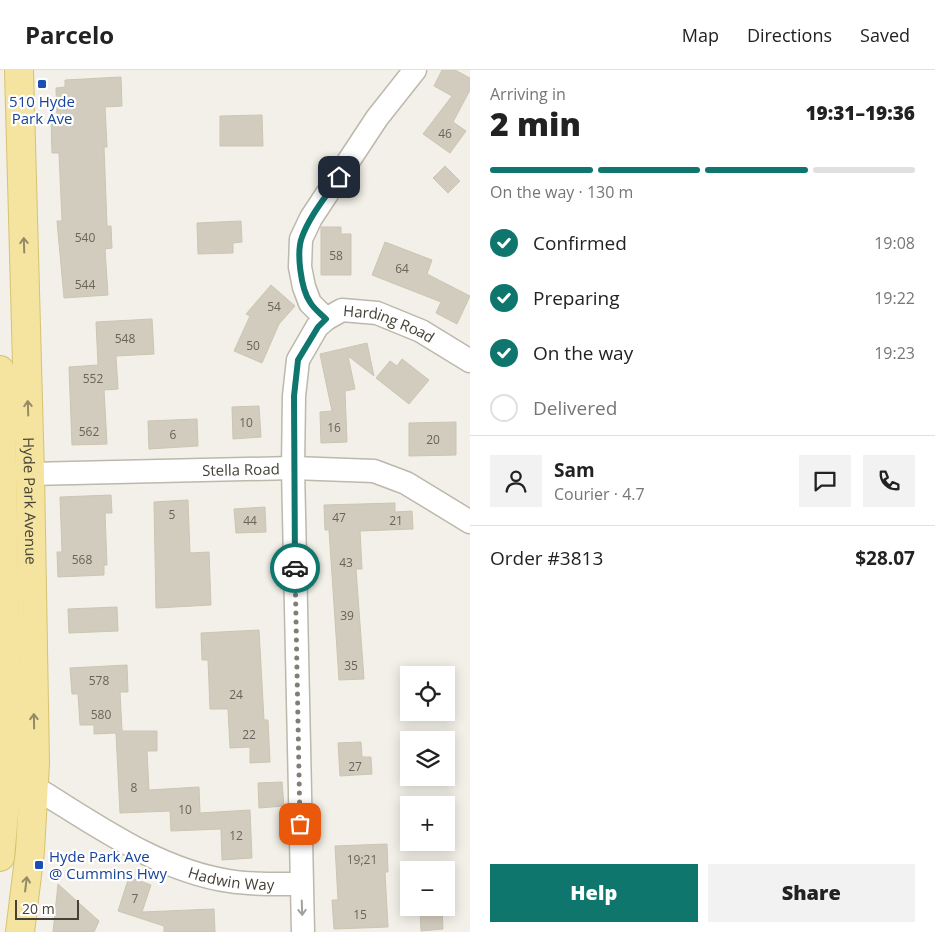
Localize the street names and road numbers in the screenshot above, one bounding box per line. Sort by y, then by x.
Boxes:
street label: Harding Road [343,300,438,347]
street label: Hyde Park Avenue [19,437,42,565]
street label: Stella Road [202,458,280,480]
street label: Hadwin Way [186,862,275,894]

